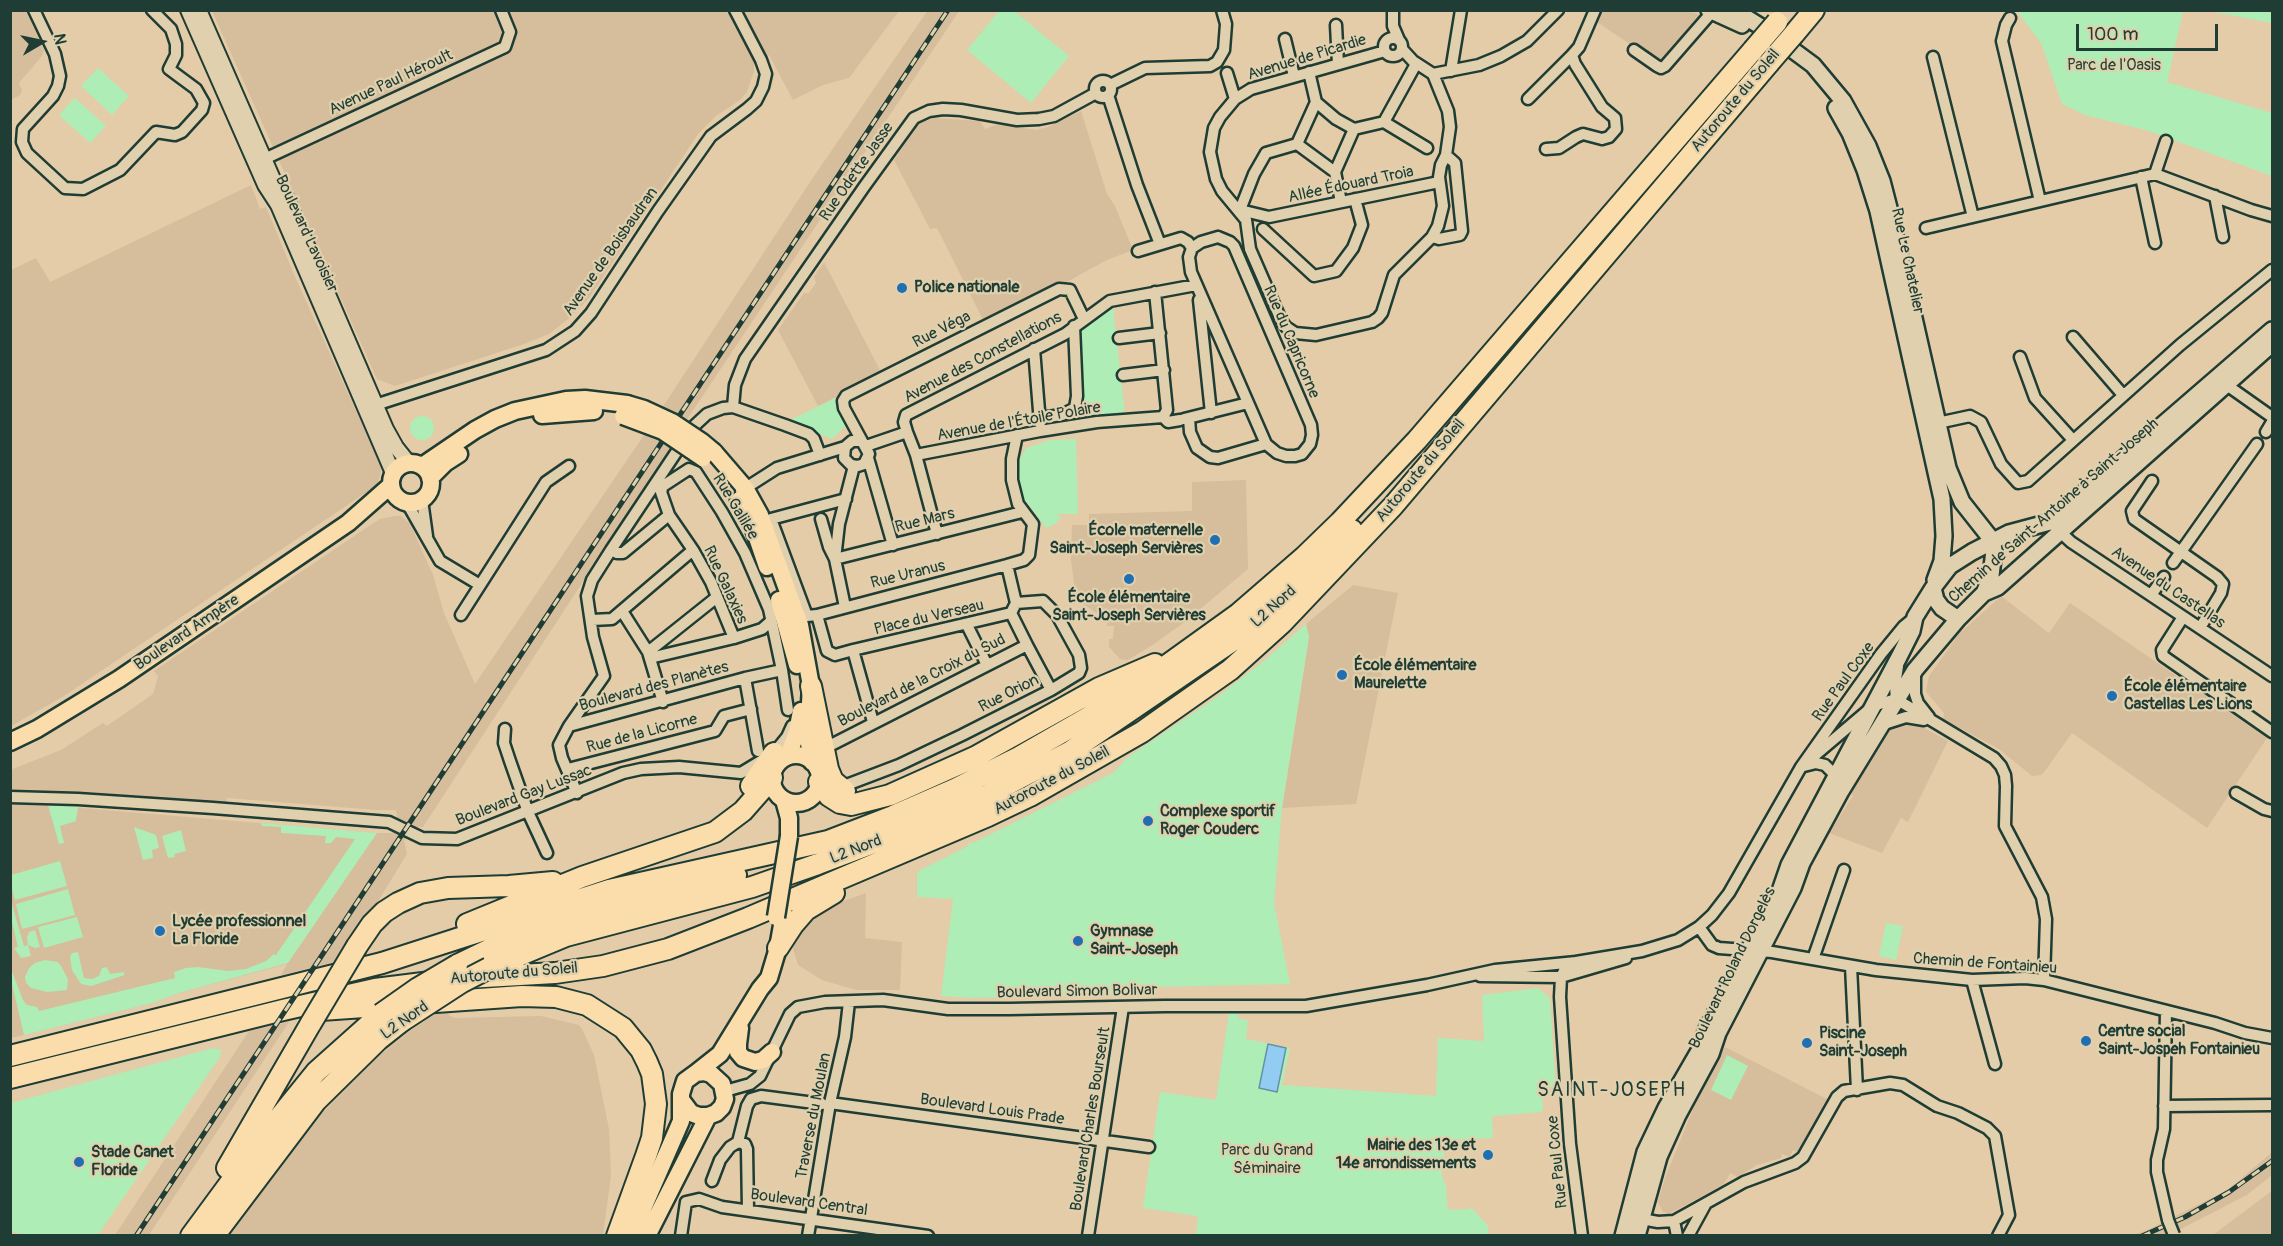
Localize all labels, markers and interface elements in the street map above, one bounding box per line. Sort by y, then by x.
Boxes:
north arrow [12,12,72,72]
scale bar [2079,12,2222,50]
text: 100 m [2087,23,2139,46]
street label: Avenue de Picardie [1245,31,1369,85]
text: N [49,32,71,46]
street label: Avenue Paul Héroult [326,46,456,120]
street label: Autoroute du Soleil [1687,46,1785,156]
park label: Parc de l'Oasis [2067,56,2161,76]
street label: Rue Odette Jasse [816,119,898,225]
street label: Allée Édouard Troia [1286,162,1416,208]
street label: Boulevard Lavoisier [270,172,342,296]
street label: Avenue de Boisbaudran [559,184,663,320]
street label: Rue Le Chatelier [1886,206,1928,316]
place label: Police nationale [914,278,1020,298]
marker: Police nationale [895,281,909,295]
street label: Rue du Capricorne [1259,283,1323,401]
street label: Rue Véga [910,307,974,353]
street label: Avenue des Constellations [901,308,1065,408]
street label: Avenue de l'Étoile Polaire [936,398,1102,446]
street label: Chemin de Saint-Antoine à Saint-Joseph [1945,415,2163,607]
street label: Autoroute du Soleil [1372,416,1470,526]
street label: Rue Galilée [708,471,762,543]
street label: Rue Mars [893,504,957,538]
place label: École maternelle Saint-Joseph Servières [1050,521,1203,559]
marker: École maternelle Saint-Joseph Servières [1208,533,1222,547]
street label: Rue Galaxies [699,543,751,627]
street label: Avenue du Castellas [2107,543,2229,633]
street label: Rue Uranus [869,556,947,594]
marker: École élémentaire Saint-Joseph Servières [1122,572,1136,586]
street label: L2 Nord [1247,582,1301,632]
place label: École élémentaire Saint-Joseph Servières [1052,588,1206,626]
street label: Boulevard Ampère [131,591,243,675]
street label: Place du Verseau [872,596,986,640]
street label: Boulevard de la Croix du Sud [835,630,1009,732]
street label: Rue Paul Coxe [1809,639,1879,725]
place label: École élémentaire Maurelette [1354,656,1476,694]
street label: Boulevard des Planètes [577,658,731,716]
marker: École élémentaire Maurelette [1335,668,1349,682]
street label: Rue Orion [976,671,1042,717]
place label: École élémentaire Castellas Les Lions [2124,677,2252,715]
marker: École élémentaire Castellas Les Lions [2105,689,2119,703]
street label: Rue de la Licorne [584,710,700,758]
street label: Autoroute du Soleil [991,742,1113,820]
street label: Boulevard Gay Lussac [453,761,595,831]
place label: Complexe sportif Roger Couderc [1160,802,1276,840]
marker: Complexe sportif Roger Couderc [1141,814,1155,828]
street label: L2 Nord [827,831,885,869]
street label: Boulevard Roland Dorgelès [1685,884,1781,1052]
place label: Lycée professionnel La Floride [172,912,306,950]
place label: Gymnase Saint-Joseph [1090,922,1178,960]
marker: Lycée professionnel La Floride [153,924,167,938]
marker: Gymnase Saint-Joseph [1071,934,1085,948]
street label: Chemin de Fontainieu [1912,949,2058,979]
street label: Autoroute du Soleil [449,959,579,989]
street label: Boulevard Simon Bolivar [996,981,1158,1003]
street label: L2 Nord [377,998,433,1044]
place label: Centre social Saint-Jospeh Fontainieu [2098,1022,2260,1060]
place label: Piscine Saint-Joseph [1819,1024,1907,1062]
street label: Boulevard Charles Bourseult [1067,1025,1115,1213]
marker: Centre social Saint-Jospeh Fontainieu [2079,1034,2093,1048]
marker: Piscine Saint-Joseph [1800,1036,1814,1050]
street label: Traverse du Moulan [792,1051,836,1181]
district label: SAINT-JOSEPH [1537,1079,1687,1103]
street label: Boulevard Louis Prade [919,1090,1065,1130]
street label: Rue Paul Coxe [1544,1115,1572,1209]
place label: Mairie des 13e et 14e arrondissements [1336,1136,1476,1174]
park label: Parc du Grand Séminaire [1221,1141,1313,1179]
place label: Stade Canet Floride [91,1143,174,1181]
marker: Mairie des 13e et 14e arrondissements [1481,1148,1495,1162]
marker: Stade Canet Floride [72,1155,86,1169]
street label: Boulevard Central [749,1185,869,1221]

